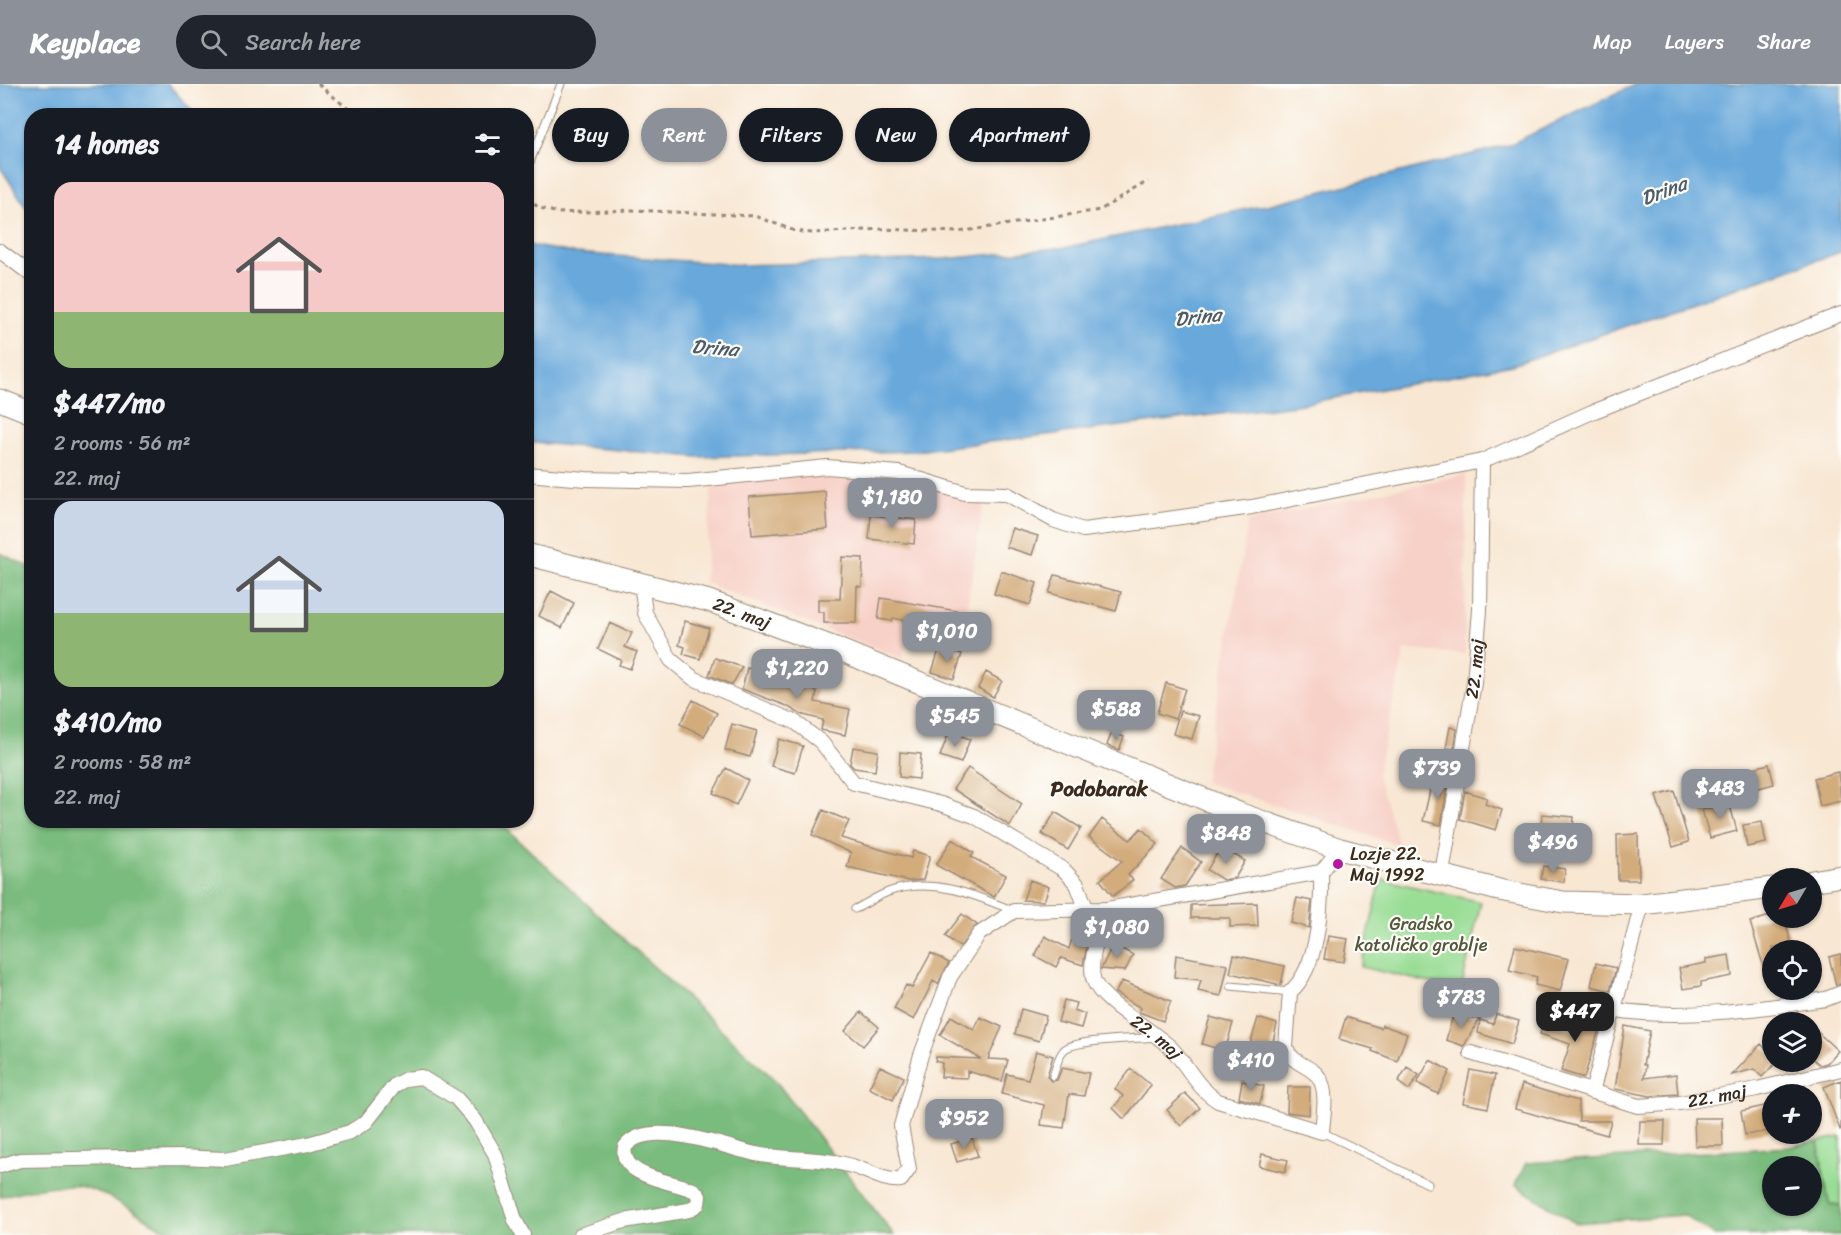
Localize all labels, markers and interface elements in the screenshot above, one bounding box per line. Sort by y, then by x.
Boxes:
search box [176,15,596,69]
text: Keyplace [30,18,140,67]
text: Search here [245,23,361,62]
text: Map [1593,23,1632,61]
text: Layers [1665,23,1724,61]
text: Share [1757,23,1811,61]
icon: search [197,26,230,59]
chip: Buy [552,108,629,162]
chip: Rent [641,108,727,162]
chip: Filters [739,108,843,162]
chip: New [855,108,937,162]
chip: Apartment [949,108,1090,162]
text: 14 homes [54,121,159,167]
icon: filters [471,128,504,161]
water label: Drina [1636,165,1695,216]
icon: home [225,221,333,329]
water label: Drina [1173,297,1226,337]
water label: Drina [691,329,742,367]
text: $447/mo [54,380,165,426]
text: 2 rooms · 56 m² [54,426,191,461]
text: 22. maj [54,461,120,496]
pin: $1,180 [843,478,941,529]
text: $1,180 [862,480,922,515]
icon: home [225,540,333,648]
street label: 22. maj [708,588,776,639]
pin: $1,010 [898,612,996,663]
text: $1,010 [916,614,978,649]
street label: 22. maj [1456,638,1494,701]
pin: $1,220 [748,649,846,700]
text: $1,220 [765,651,829,686]
pin: $588 [1080,690,1152,741]
text: $588 [1091,692,1141,727]
pin: $545 [919,697,991,748]
text: $410/mo [54,699,161,745]
text: $545 [930,699,980,734]
text: 2 rooms · 58 m² [54,745,191,780]
pin: $739 [1401,749,1473,800]
text: $739 [1413,751,1461,786]
pin: $483 [1684,769,1756,820]
district label: Podobarak [1050,770,1148,808]
text: $483 [1696,771,1745,806]
text: 22. maj [54,780,120,815]
pin: $848 [1190,814,1262,865]
text: $848 [1201,816,1251,851]
pin: $496 [1517,823,1589,874]
text: $496 [1528,825,1578,860]
place label: Lozje 22. Maj 1992 [1350,838,1424,891]
marker: Lozje 22. Maj 1992 [1331,857,1345,871]
north arrow [1762,868,1822,928]
map controls [1762,868,1822,1216]
pin: $1,080 [1068,908,1166,959]
park label: Gradsko katoličko groblje [1355,908,1488,961]
text: $1,080 [1085,910,1149,945]
button: locate [1762,940,1822,1000]
pin: $783 [1425,978,1497,1029]
text: $783 [1437,980,1485,1015]
pin: $447 [1539,992,1611,1043]
text: $447 [1550,994,1600,1029]
street label: 22. maj [1124,1006,1191,1067]
button: layers [1762,1012,1822,1072]
pin: $410 [1215,1041,1287,1092]
text: $410 [1227,1043,1275,1078]
street label: 22. maj [1685,1075,1749,1117]
button: + [1762,1084,1822,1144]
pin: $952 [928,1099,1000,1150]
text: $952 [939,1101,989,1136]
button: − [1762,1156,1822,1216]

